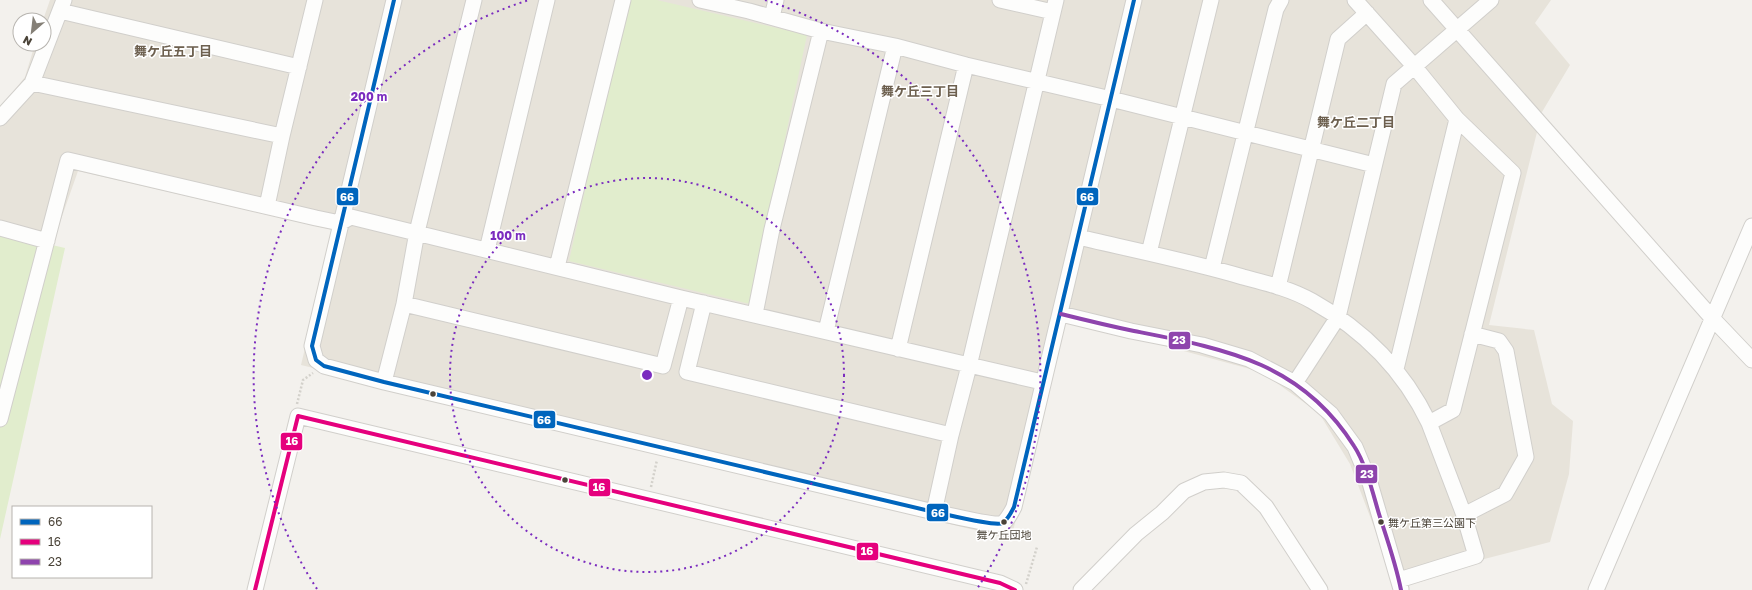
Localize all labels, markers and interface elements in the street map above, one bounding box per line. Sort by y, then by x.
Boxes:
north arrow [12,12,52,52]
text: N [20,34,34,49]
district label: 舞ケ丘五丁目 [134,43,212,59]
district label: 舞ケ丘三丁目 [881,83,959,99]
text: 200 m [351,89,387,104]
district label: 舞ケ丘二丁目 [1317,114,1395,130]
line badge: 66 [336,187,359,206]
line badge: 66 [1076,187,1099,206]
text: 66 [340,190,354,203]
text: 66 [1080,190,1094,203]
text: 100 m [490,228,526,243]
line badge: 23 [1168,331,1191,350]
text: 23 [1172,333,1186,346]
centre of rings [640,368,654,382]
unlabelled marker [428,389,438,399]
line badge: 66 [533,410,556,429]
text: 66 [537,413,551,426]
line badge: 16 [280,432,303,451]
text: 16 [286,434,298,447]
line badge: 23 [1355,464,1378,484]
text: 23 [1360,467,1374,480]
unlabelled marker [560,475,570,485]
line badge: 16 [588,478,611,497]
text: 16 [593,480,605,493]
line badge: 66 [926,503,949,522]
legend [12,506,152,578]
text: 66 [931,506,945,519]
text: 66 [48,514,63,529]
place label: 舞ケ丘第三公園下 [1388,516,1476,529]
marker: 舞ケ丘団地 [999,517,1009,527]
marker: 舞ケ丘第三公園下 [1376,517,1386,527]
place label: 舞ケ丘団地 [977,528,1032,541]
text: 16 [48,534,61,549]
line badge: 16 [856,542,879,561]
text: 16 [861,544,873,557]
text: 23 [48,554,62,569]

